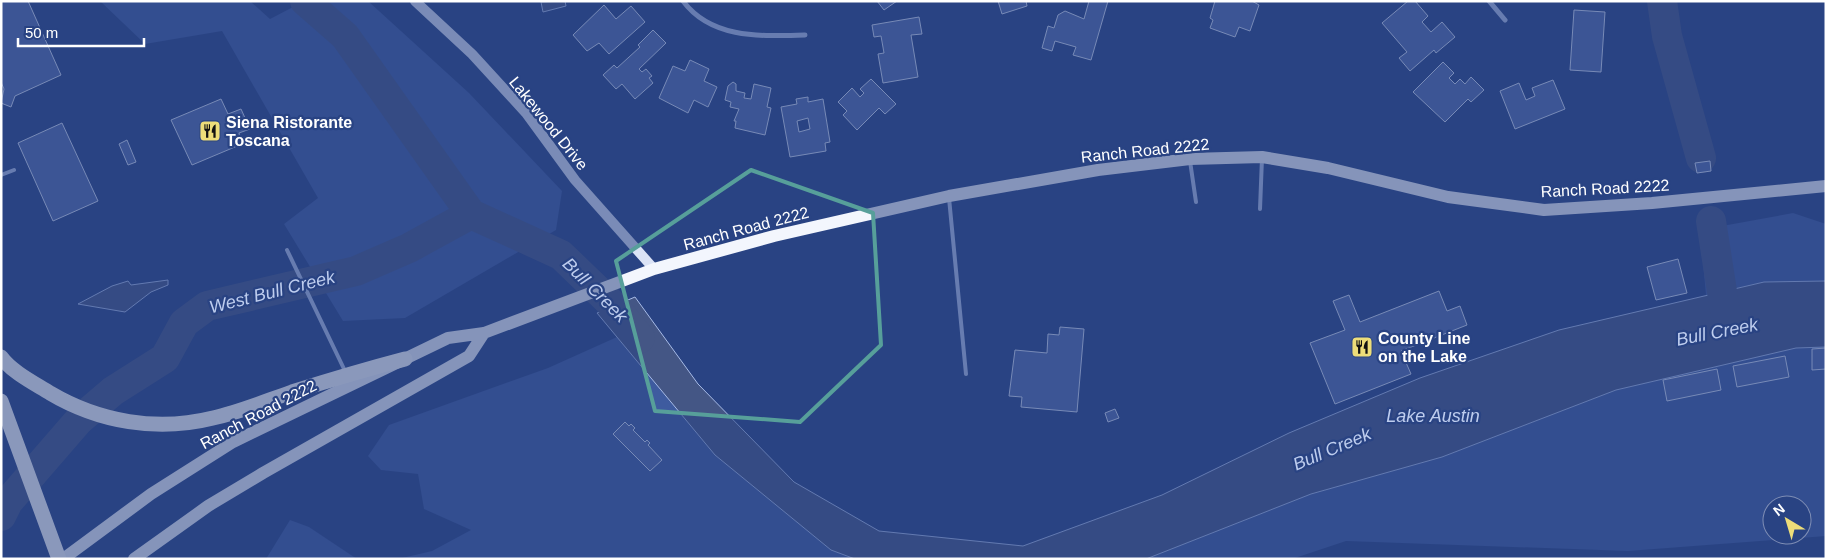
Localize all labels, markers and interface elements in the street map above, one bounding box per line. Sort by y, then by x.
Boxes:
scale bar [18,15,144,47]
text: 50 m [25,24,58,41]
street label: Lakewood Drive [506,73,591,173]
place label: Siena Ristorante Toscana [226,114,352,149]
restaurant icon: Siena Ristorante Toscana [198,119,222,143]
street label: Ranch Road 2222 [1080,135,1210,166]
street label: Ranch Road 2222 [1540,177,1670,200]
street label: Ranch Road 2222 [682,204,811,253]
water label: Bull Creek [559,254,632,327]
water label: West Bull Creek [207,266,338,317]
water label: Bull Creek [1674,314,1761,350]
place label: County Line on the Lake [1378,330,1471,365]
restaurant icon: County Line on the Lake [1350,335,1374,359]
street label: Ranch Road 2222 [197,377,319,452]
water label: Lake Austin [1386,406,1480,426]
water label: Bull Creek [1290,423,1375,474]
north arrow [1762,495,1812,545]
text: N [1770,500,1788,519]

